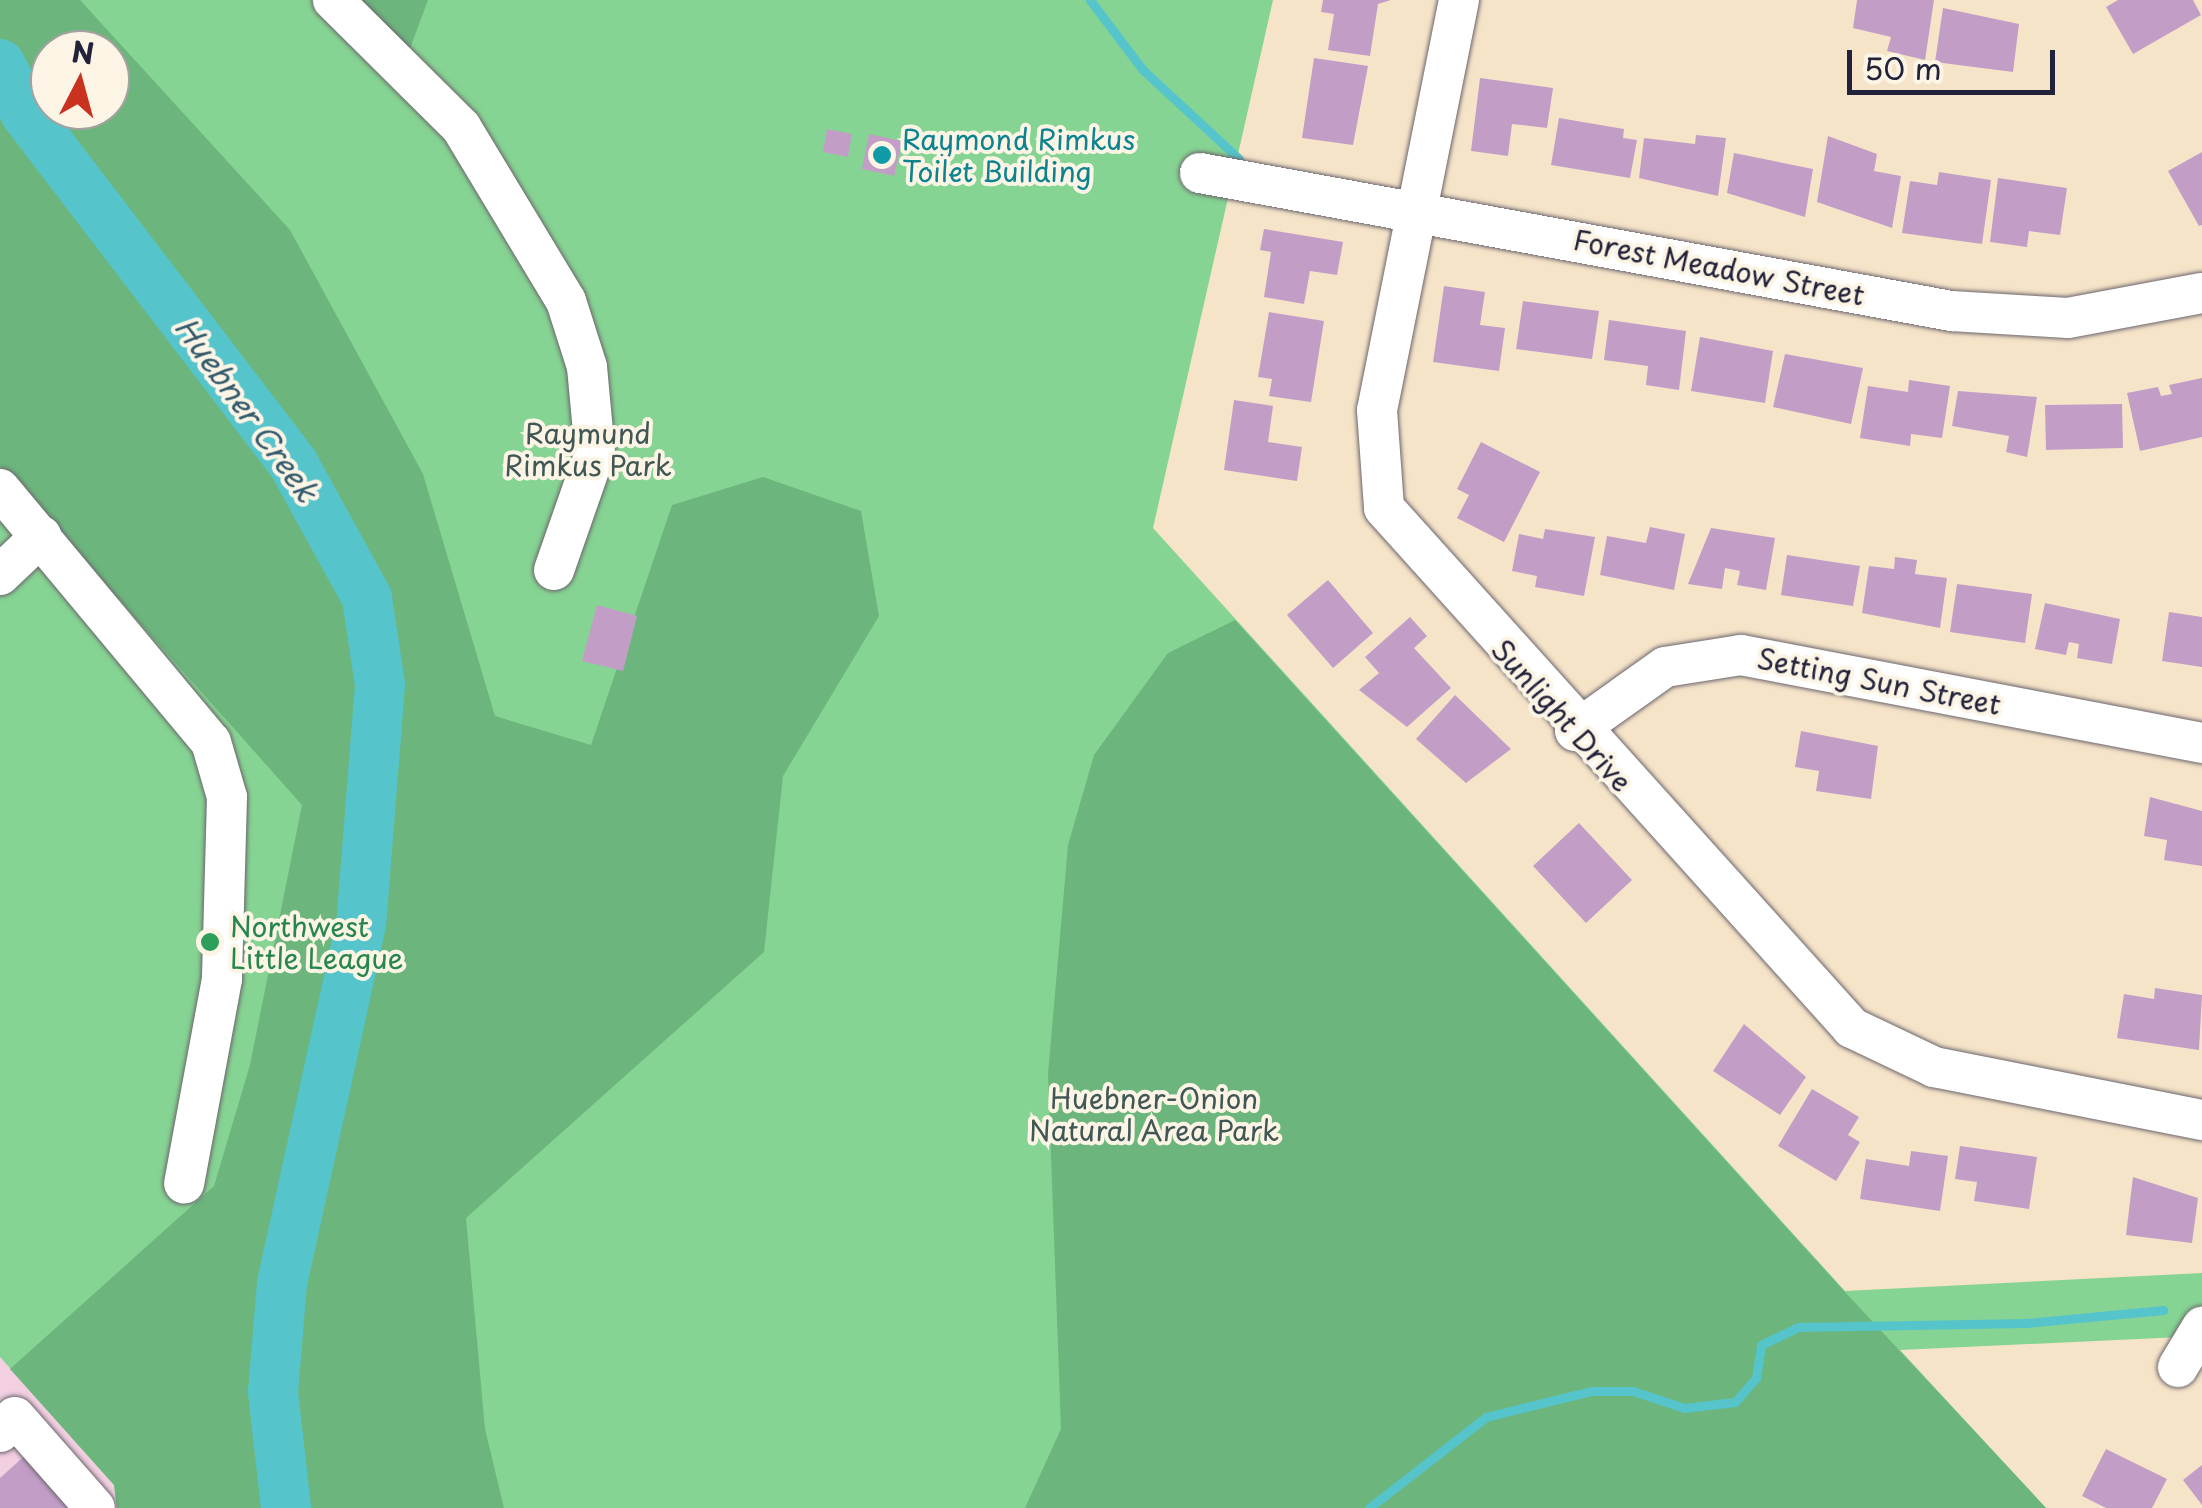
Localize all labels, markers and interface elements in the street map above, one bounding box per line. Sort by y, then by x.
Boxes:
text: N [70,29,96,74]
north arrow [30,30,130,130]
scale bar [1852,30,2060,92]
text: 50 m [1864,45,1942,90]
place label: Raymond Rimkus Toilet Building [902,122,1135,188]
marker: Raymond Rimkus Toilet Building [871,144,893,166]
street label: Forest Meadow Street [1570,222,1868,312]
water label: Huebner Creek [167,309,327,509]
park label: Raymund Rimkus Park [503,416,673,482]
street label: Sunlight Drive [1485,632,1639,798]
street label: Setting Sun Street [1755,641,2003,721]
place label: Northwest Little League [230,909,404,975]
marker: Northwest Little League [199,931,221,953]
park label: Huebner-Onion Natural Area Park [1028,1081,1280,1147]

